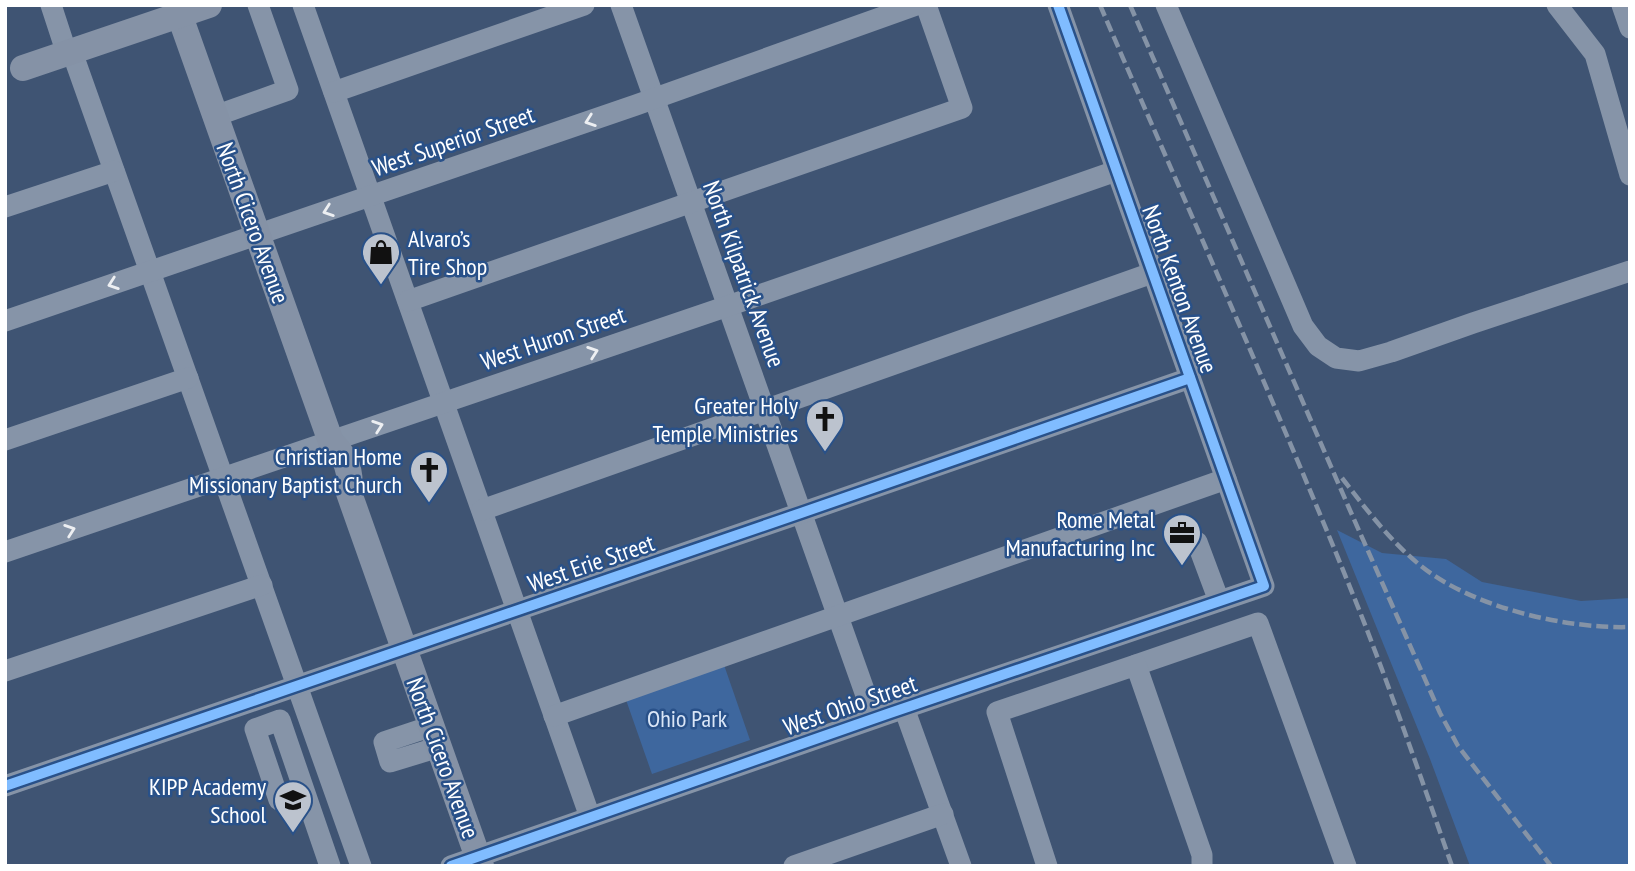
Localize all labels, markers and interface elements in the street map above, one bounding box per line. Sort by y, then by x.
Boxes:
street label: West Superior Street [368,99,539,183]
one-way arrow [584,113,596,127]
street label: North Cicero Avenue [210,138,296,308]
street label: North Kilpatrick Avenue [696,177,792,371]
street label: North Kenton Avenue [1135,201,1225,377]
one-way arrow [323,203,335,217]
place label: Alvaro’s Tire Shop [408,223,487,282]
shop icon: Alvaro’s Tire Shop [360,231,402,286]
one-way arrow [107,276,119,290]
street label: West Huron Street [477,299,630,377]
one-way arrow [587,346,599,360]
place label: Greater Holy Temple Ministries [652,390,798,449]
church icon: Greater Holy Temple Ministries [804,398,846,453]
one-way arrow [371,420,384,434]
place label: Christian Home Missionary Baptist Church [189,441,402,500]
church icon: Christian Home Missionary Baptist Church [408,449,450,504]
place label: Rome Metal Manufacturing Inc [1005,504,1155,563]
office icon: Rome Metal Manufacturing Inc [1161,512,1203,567]
one-way arrow [63,524,75,539]
street label: West Erie Street [524,527,659,599]
street label: West Ohio Street [779,668,921,742]
street label: North Cicero Avenue [400,673,486,843]
park label: Ohio Park [647,703,728,734]
place label: KIPP Academy School [149,771,266,830]
school or university icon: KIPP Academy School [272,779,314,834]

